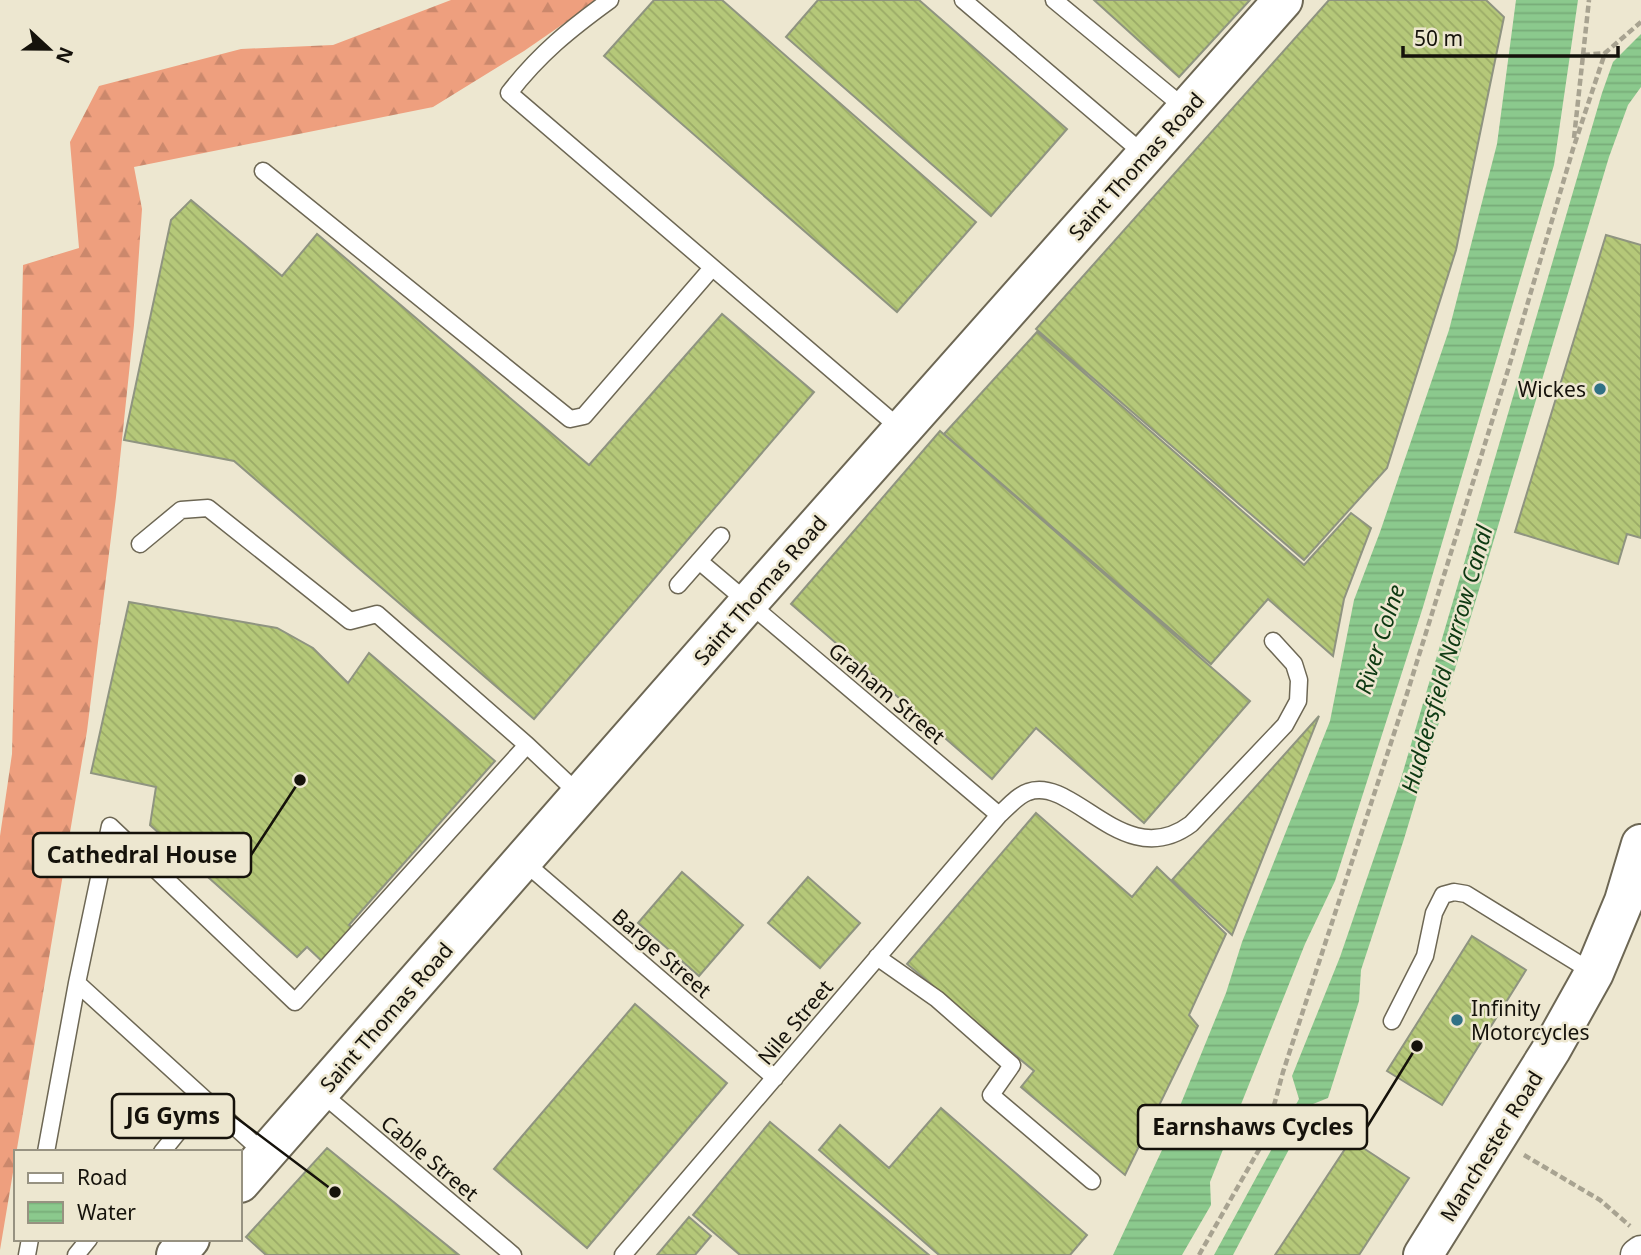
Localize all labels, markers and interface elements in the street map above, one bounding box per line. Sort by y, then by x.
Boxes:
north arrow [14,14,84,84]
scale bar [1403,14,1618,58]
text: 50 m [1414,24,1463,52]
text: N [50,43,80,67]
street label: Saint Thomas Road [1062,86,1210,246]
place label: Wickes [1518,375,1586,403]
marker: Wickes [1592,381,1608,397]
street label: Saint Thomas Road [687,509,833,671]
water label: Huddersfield Narrow Canal [1392,520,1500,797]
water label: River Colne [1346,580,1412,698]
street label: Graham Street [823,636,951,750]
callout: Cathedral House [33,833,251,877]
text: Cathedral House [47,838,237,870]
street label: Barge Street [606,902,718,1004]
street label: Saint Thomas Road [313,936,459,1098]
street label: Nile Street [751,973,839,1070]
place label: Infinity Motorcycles [1471,994,1589,1046]
marker: Infinity Motorcycles [1449,1012,1465,1028]
street label: Manchester Road [1433,1065,1549,1227]
callout: JG Gyms [112,1094,234,1138]
text: JG Gyms [124,1099,220,1131]
callout: Earnshaws Cycles [1138,1105,1367,1149]
street label: Cable Street [375,1109,485,1207]
text: Earnshaws Cycles [1152,1110,1354,1142]
legend [14,1150,242,1241]
text: Road [77,1163,127,1191]
text: Water [77,1198,136,1226]

